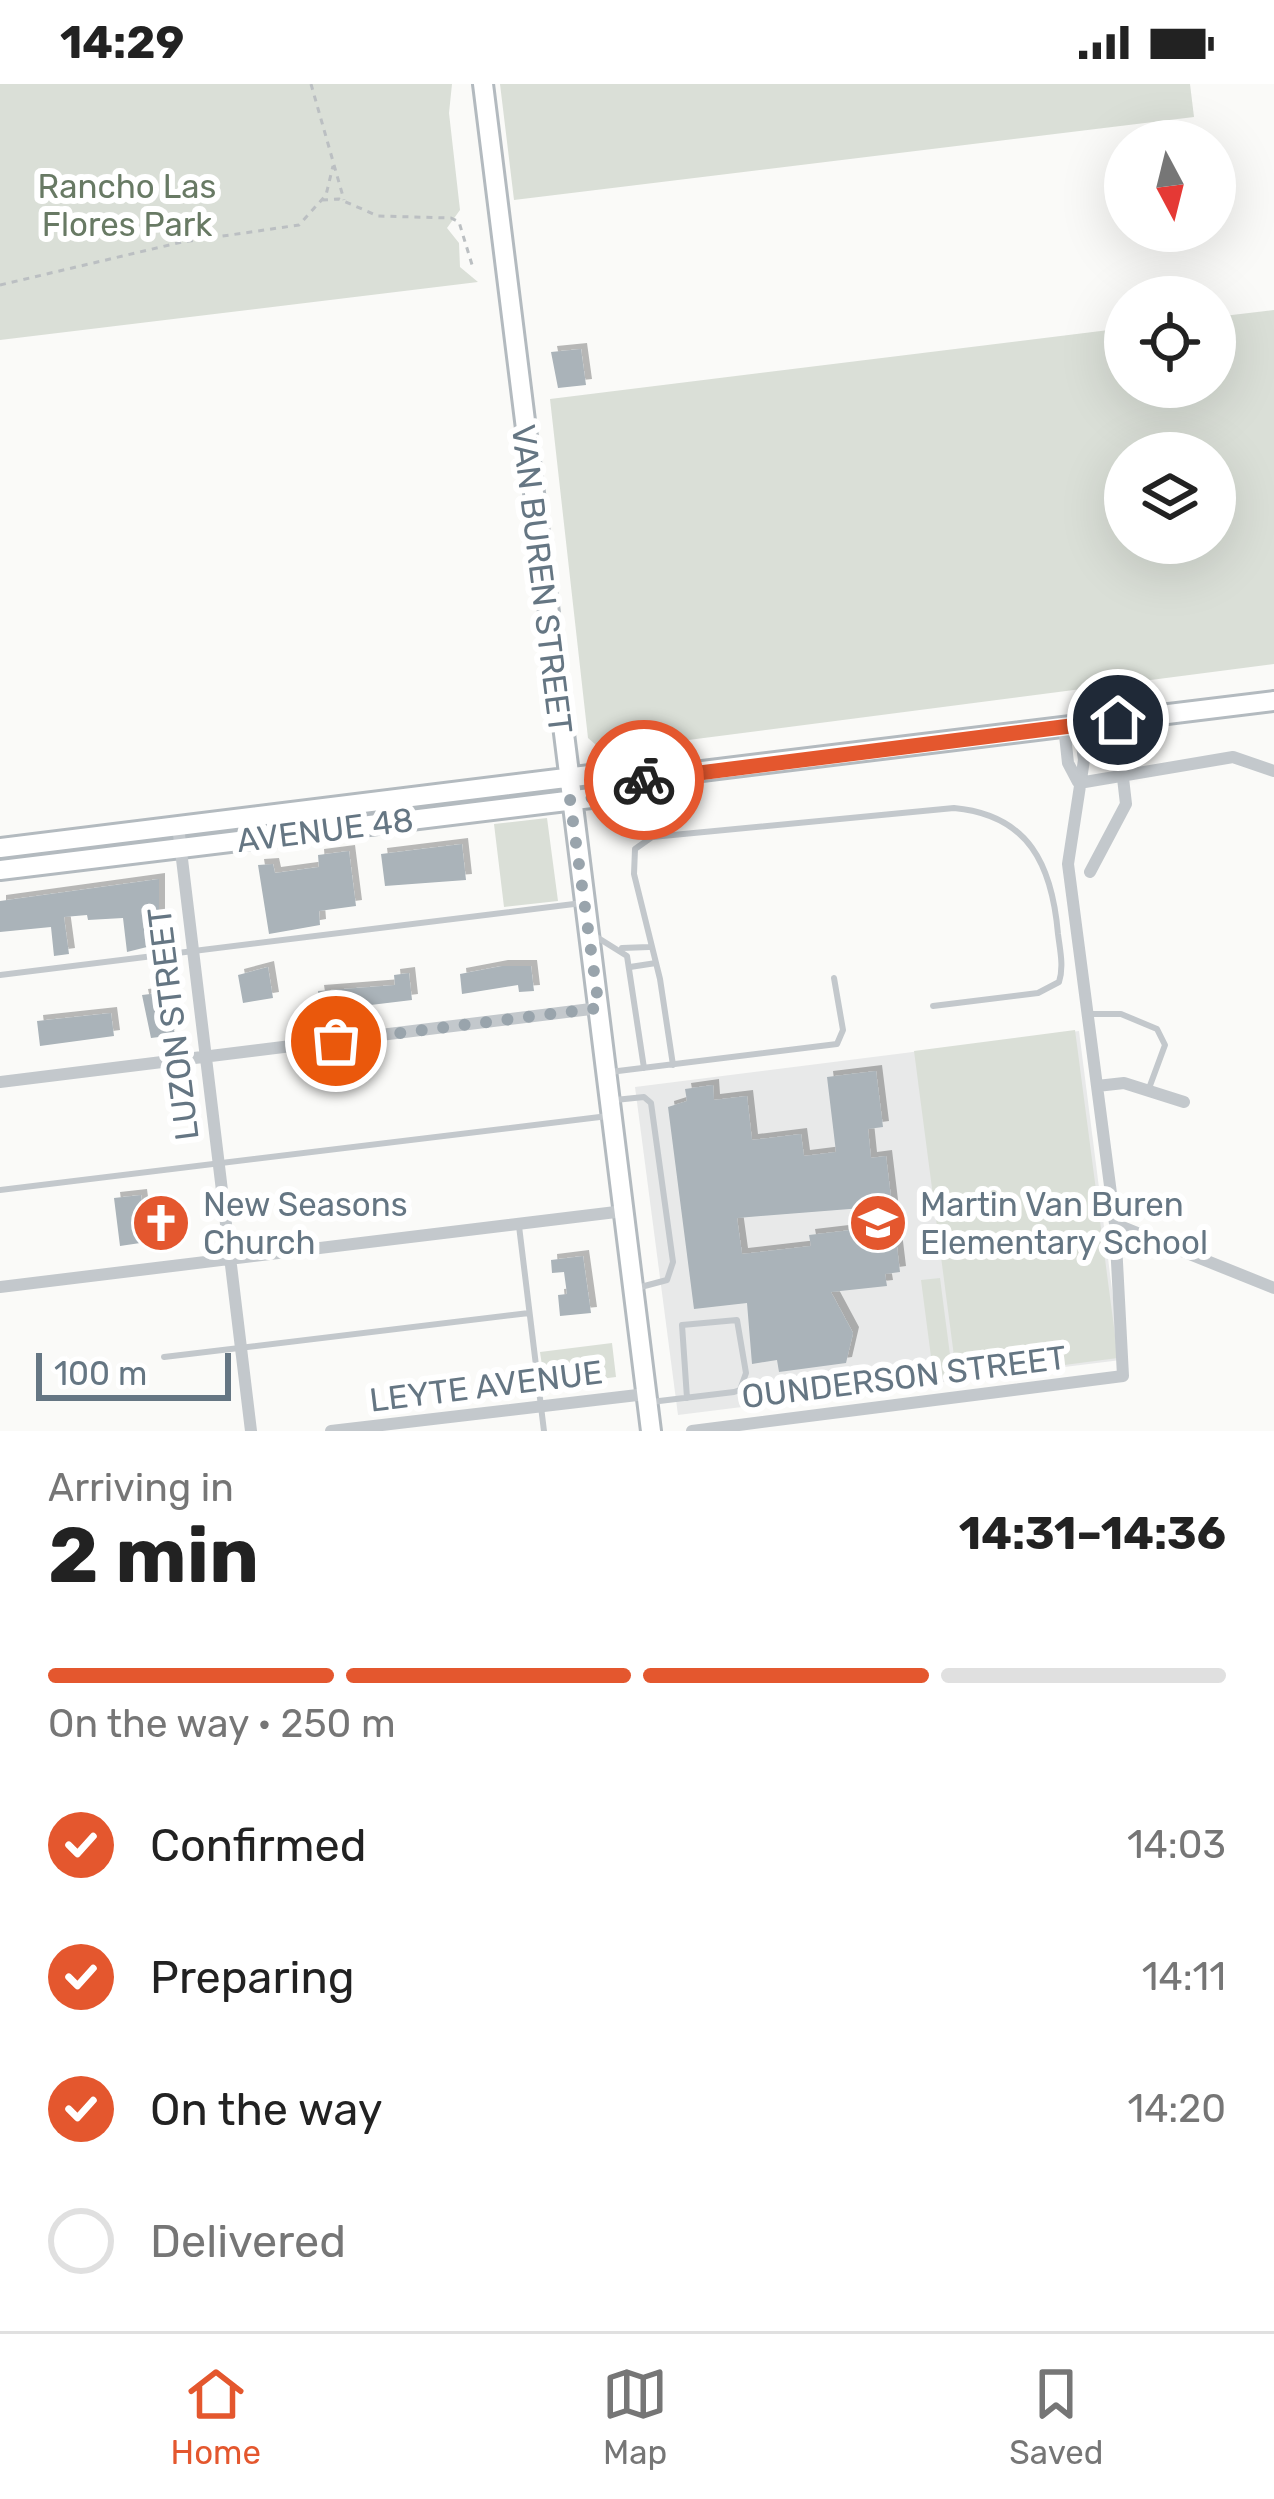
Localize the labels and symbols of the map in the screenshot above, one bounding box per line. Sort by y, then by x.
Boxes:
north arrow [1104,120,1236,252]
park label: Rancho Las Flores Park [38,167,216,244]
street label: VAN BUREN STREET [504,422,580,736]
pin [1067,669,1169,771]
courier [584,720,704,840]
street label: AVENUE 48 [234,800,416,860]
street label: LUZON STREET [139,905,207,1143]
pin [285,990,387,1092]
place label: New Seasons Church [203,1185,408,1262]
place label: Martin Van Buren Elementary School [920,1185,1208,1262]
church icon: New Seasons Church [130,1192,192,1254]
school or university icon: Martin Van Buren Elementary School [847,1192,909,1254]
street label: OUNDERSON STREET [739,1338,1069,1416]
scale bar [36,1347,231,1400]
street label: LEYTE AVENUE [367,1352,605,1420]

